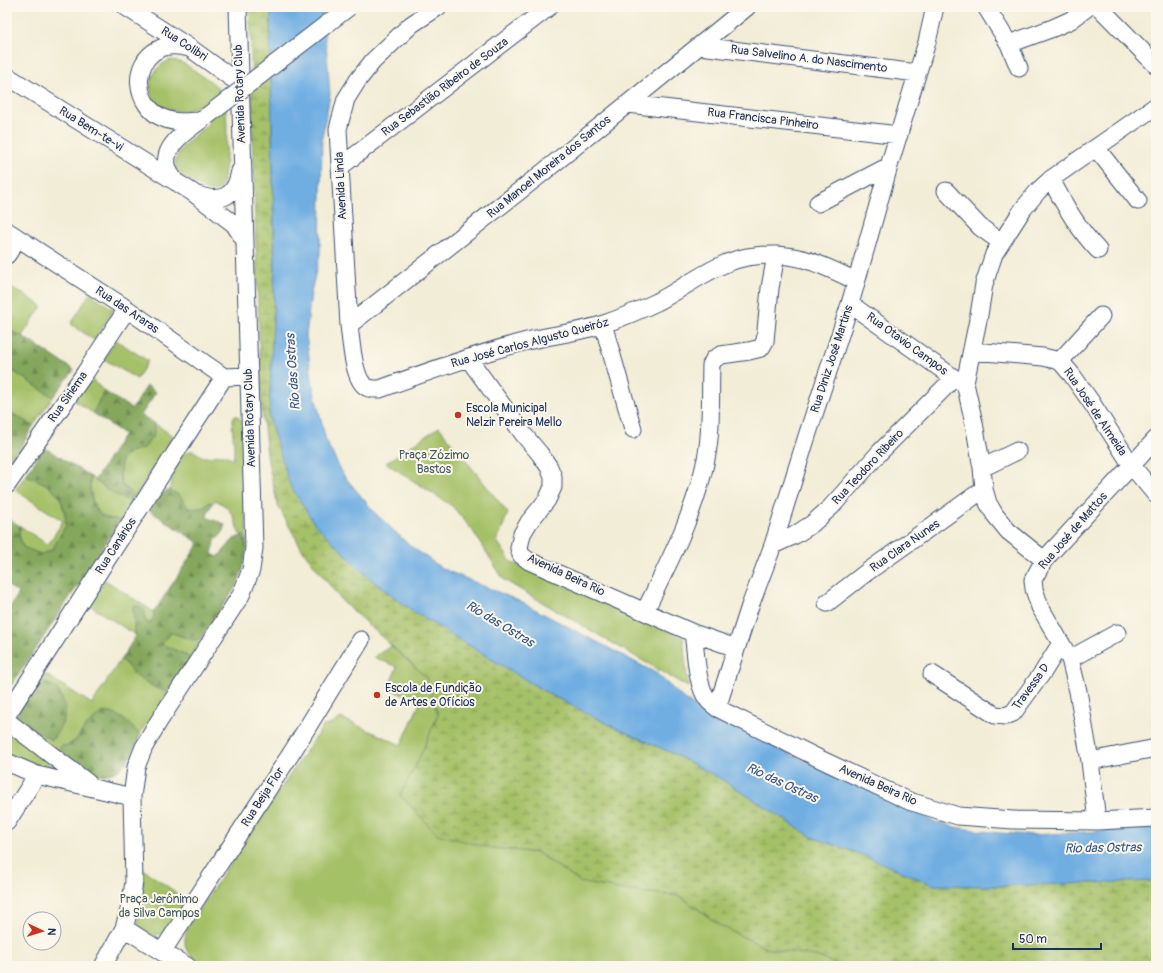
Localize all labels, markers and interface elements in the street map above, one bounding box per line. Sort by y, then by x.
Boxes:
street label: Rua Colibri [158,23,210,65]
street label: Rua Sebastião Ribeiro de Souza [379,34,512,140]
street label: Rua Salvelino A. do Nascimento [730,42,889,76]
street label: Avenida Rotary Club [231,44,249,144]
street label: Rua Bem-te-vi [56,103,126,155]
street label: Rua Francisca Pinheiro [706,105,820,133]
street label: Rua Manoel Moreira dos Santos [484,112,614,222]
street label: Avenida Linda [332,151,350,220]
street label: Rua das Araras [92,283,162,337]
street label: Rua Diniz José Martins [808,303,857,415]
street label: Rua Otavio Campos [863,309,951,379]
street label: Rua José Carlos Algusto Queiróz [449,315,611,371]
water label: Rio das Ostras [282,331,304,411]
street label: Rua José de Almeida [1060,365,1130,459]
street label: Rua Siriema [45,368,91,425]
street label: Avenida Rotary Club [241,368,259,468]
place label: Escola Municipal Nelzir Pereira Mello [466,401,563,430]
marker: Escola Municipal Nelzir Pereira Mello [453,410,463,420]
street label: Rua Teodoro Ribeiro [829,426,907,508]
park label: Praça Zózimo Bastos [399,448,470,477]
street label: Rua José de Mattos [1035,489,1111,573]
street label: Rua Canários [92,514,140,577]
street label: Rua Clara Nunes [867,516,943,576]
street label: Avenida Beira Rio [525,550,608,600]
water label: Rio das Ostras [463,597,539,652]
street label: Travessa D [1009,660,1053,713]
place label: Escola de Fundição de Artes e Ofícios [385,681,482,710]
marker: Escola de Fundição de Artes e Ofícios [372,690,382,700]
water label: Rio das Ostras [744,760,822,807]
street label: Avenida Beira Rio [837,761,920,809]
street label: Rua Beija Flor [238,764,288,830]
water label: Rio das Ostras [1065,839,1144,857]
park label: Praça Jerônimo da Silva Campos [119,892,200,921]
north arrow [22,911,62,951]
scale bar [1013,925,1101,951]
text: N [45,927,58,936]
text: 50 m [1019,932,1047,947]

